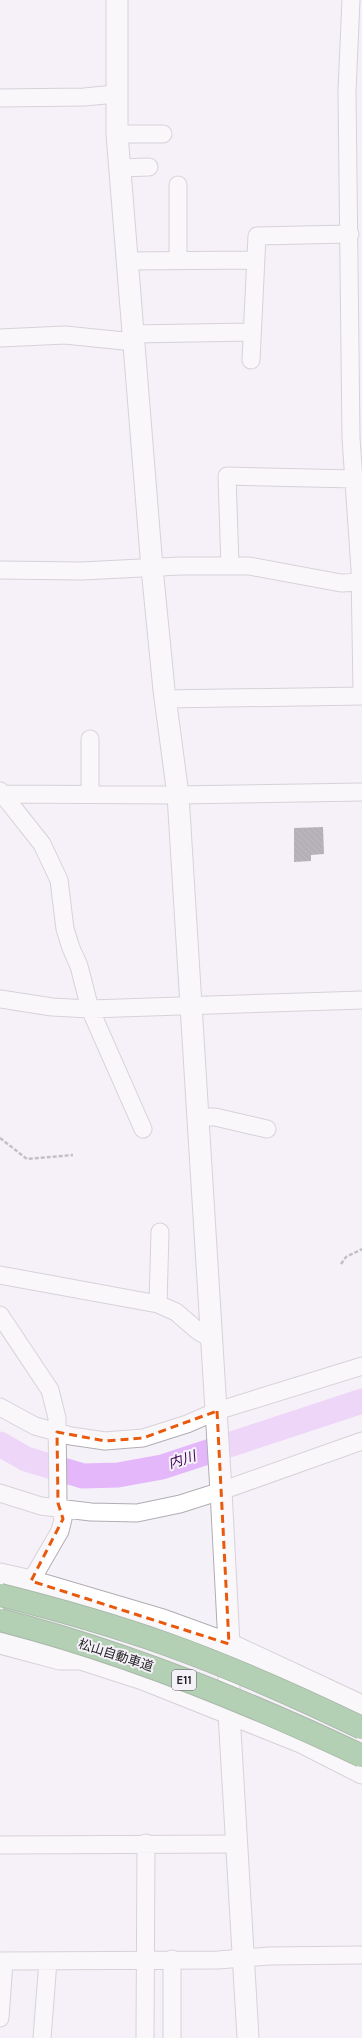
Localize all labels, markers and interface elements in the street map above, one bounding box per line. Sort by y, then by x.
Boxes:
water label: 内川 [166,1447,200,1472]
street label: 松山自動車道 [77,1636,155,1674]
road number: E11 [172,1670,196,1690]

